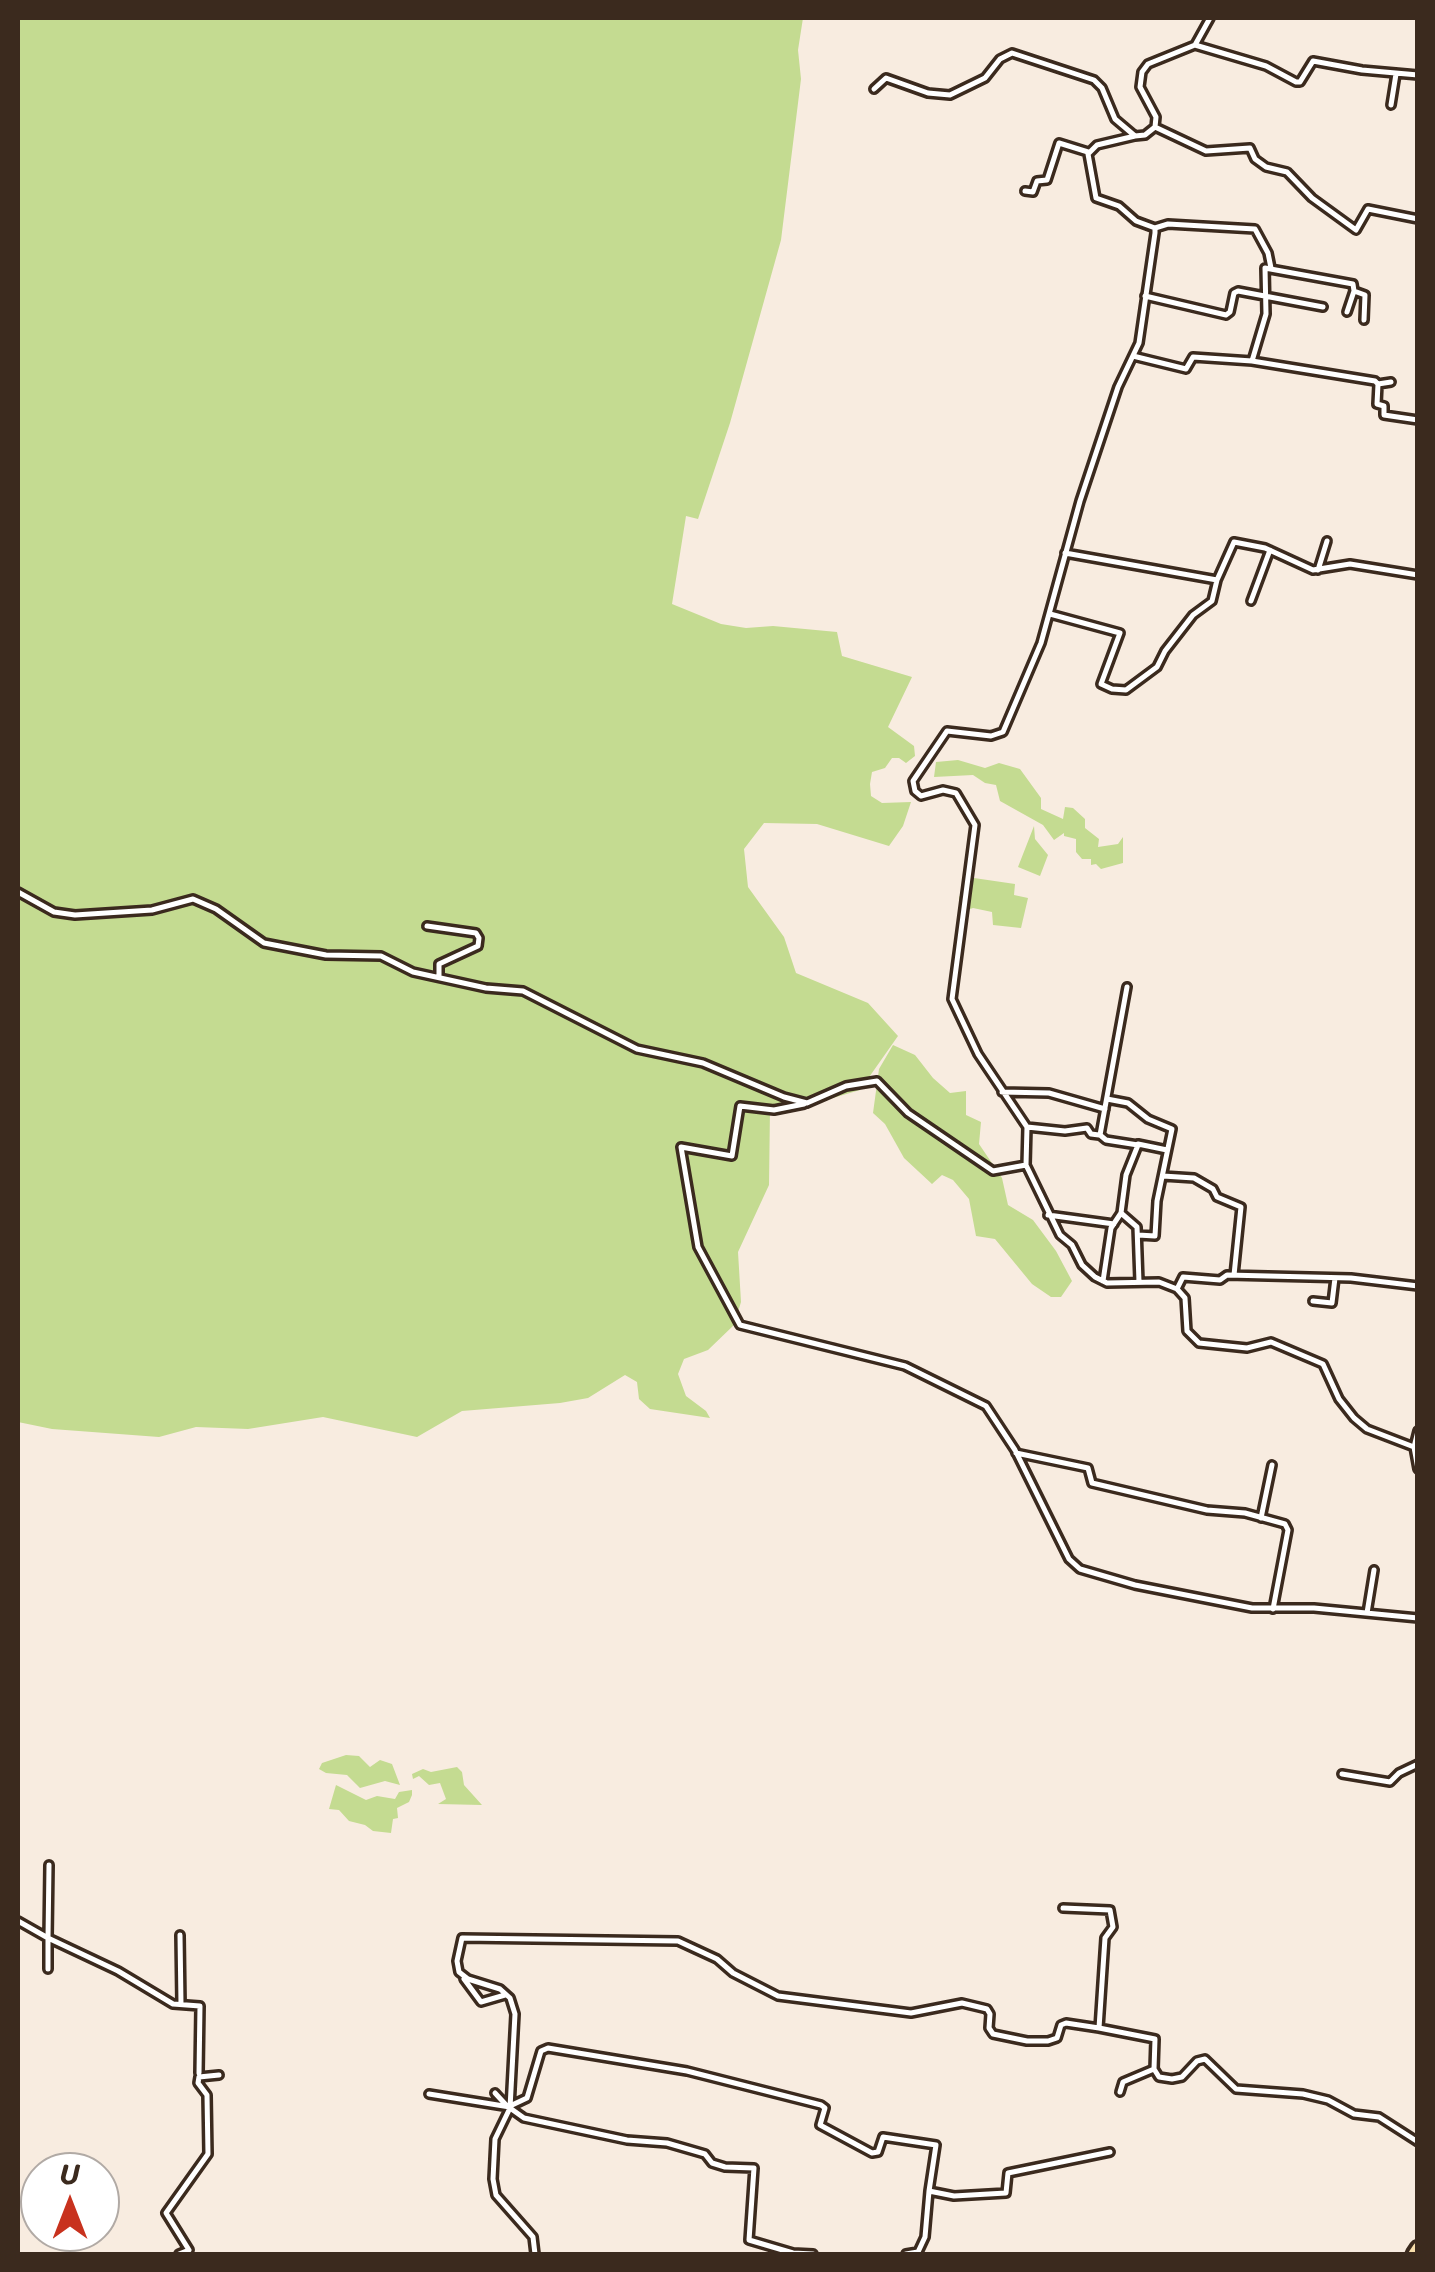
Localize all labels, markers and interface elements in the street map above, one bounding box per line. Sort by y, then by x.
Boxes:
text: U [61,2149,79,2198]
north arrow [20,2152,120,2252]

